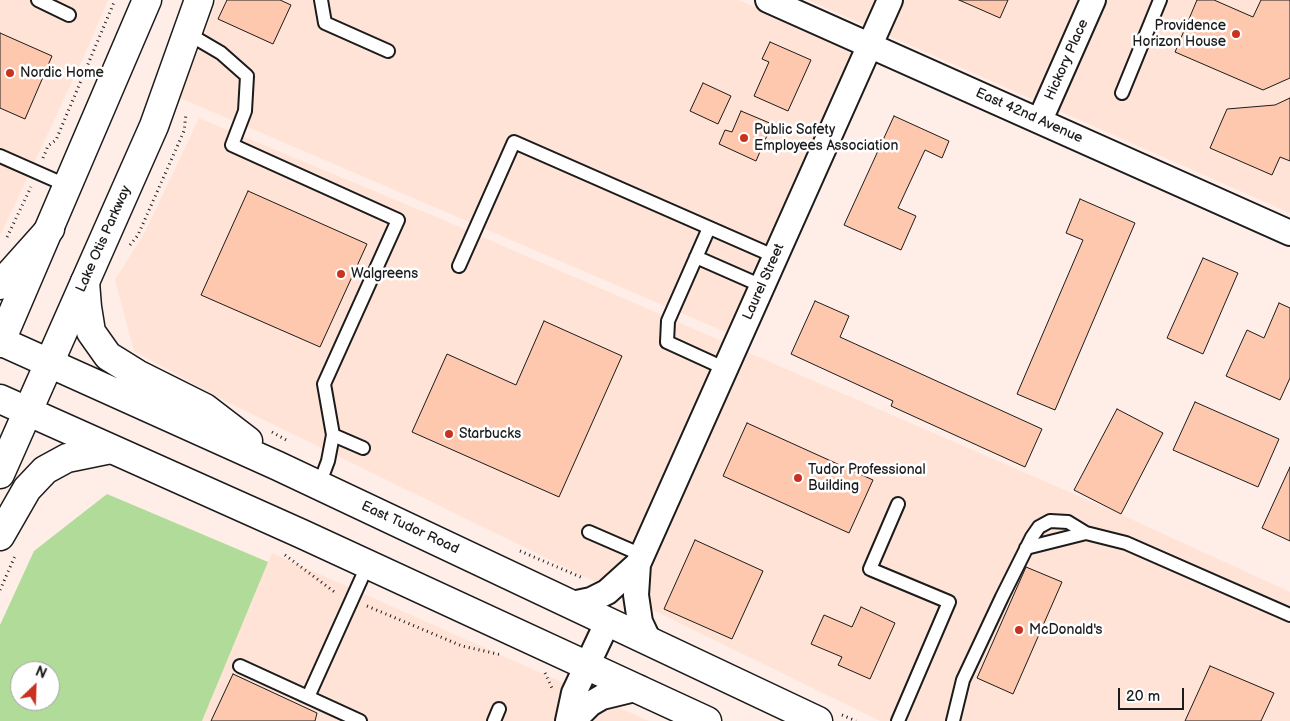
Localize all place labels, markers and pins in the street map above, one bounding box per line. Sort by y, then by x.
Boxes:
place label: Providence Horizon House [1132,18,1226,50]
marker: Providence Horizon House [1230,28,1242,40]
place label: Nordic Home [20,65,104,81]
marker: Nordic Home [4,67,16,79]
place label: Public Safety Employees Association [754,122,898,154]
marker: Public Safety Employees Association [738,132,750,144]
place label: Walgreens [351,266,418,282]
marker: Walgreens [335,268,347,280]
place label: Starbucks [459,426,521,442]
marker: Starbucks [443,428,455,440]
place label: Tudor Professional Building [808,462,926,494]
marker: Tudor Professional Building [792,472,804,484]
place label: McDonald's [1029,622,1102,638]
marker: McDonald's [1013,624,1025,636]

